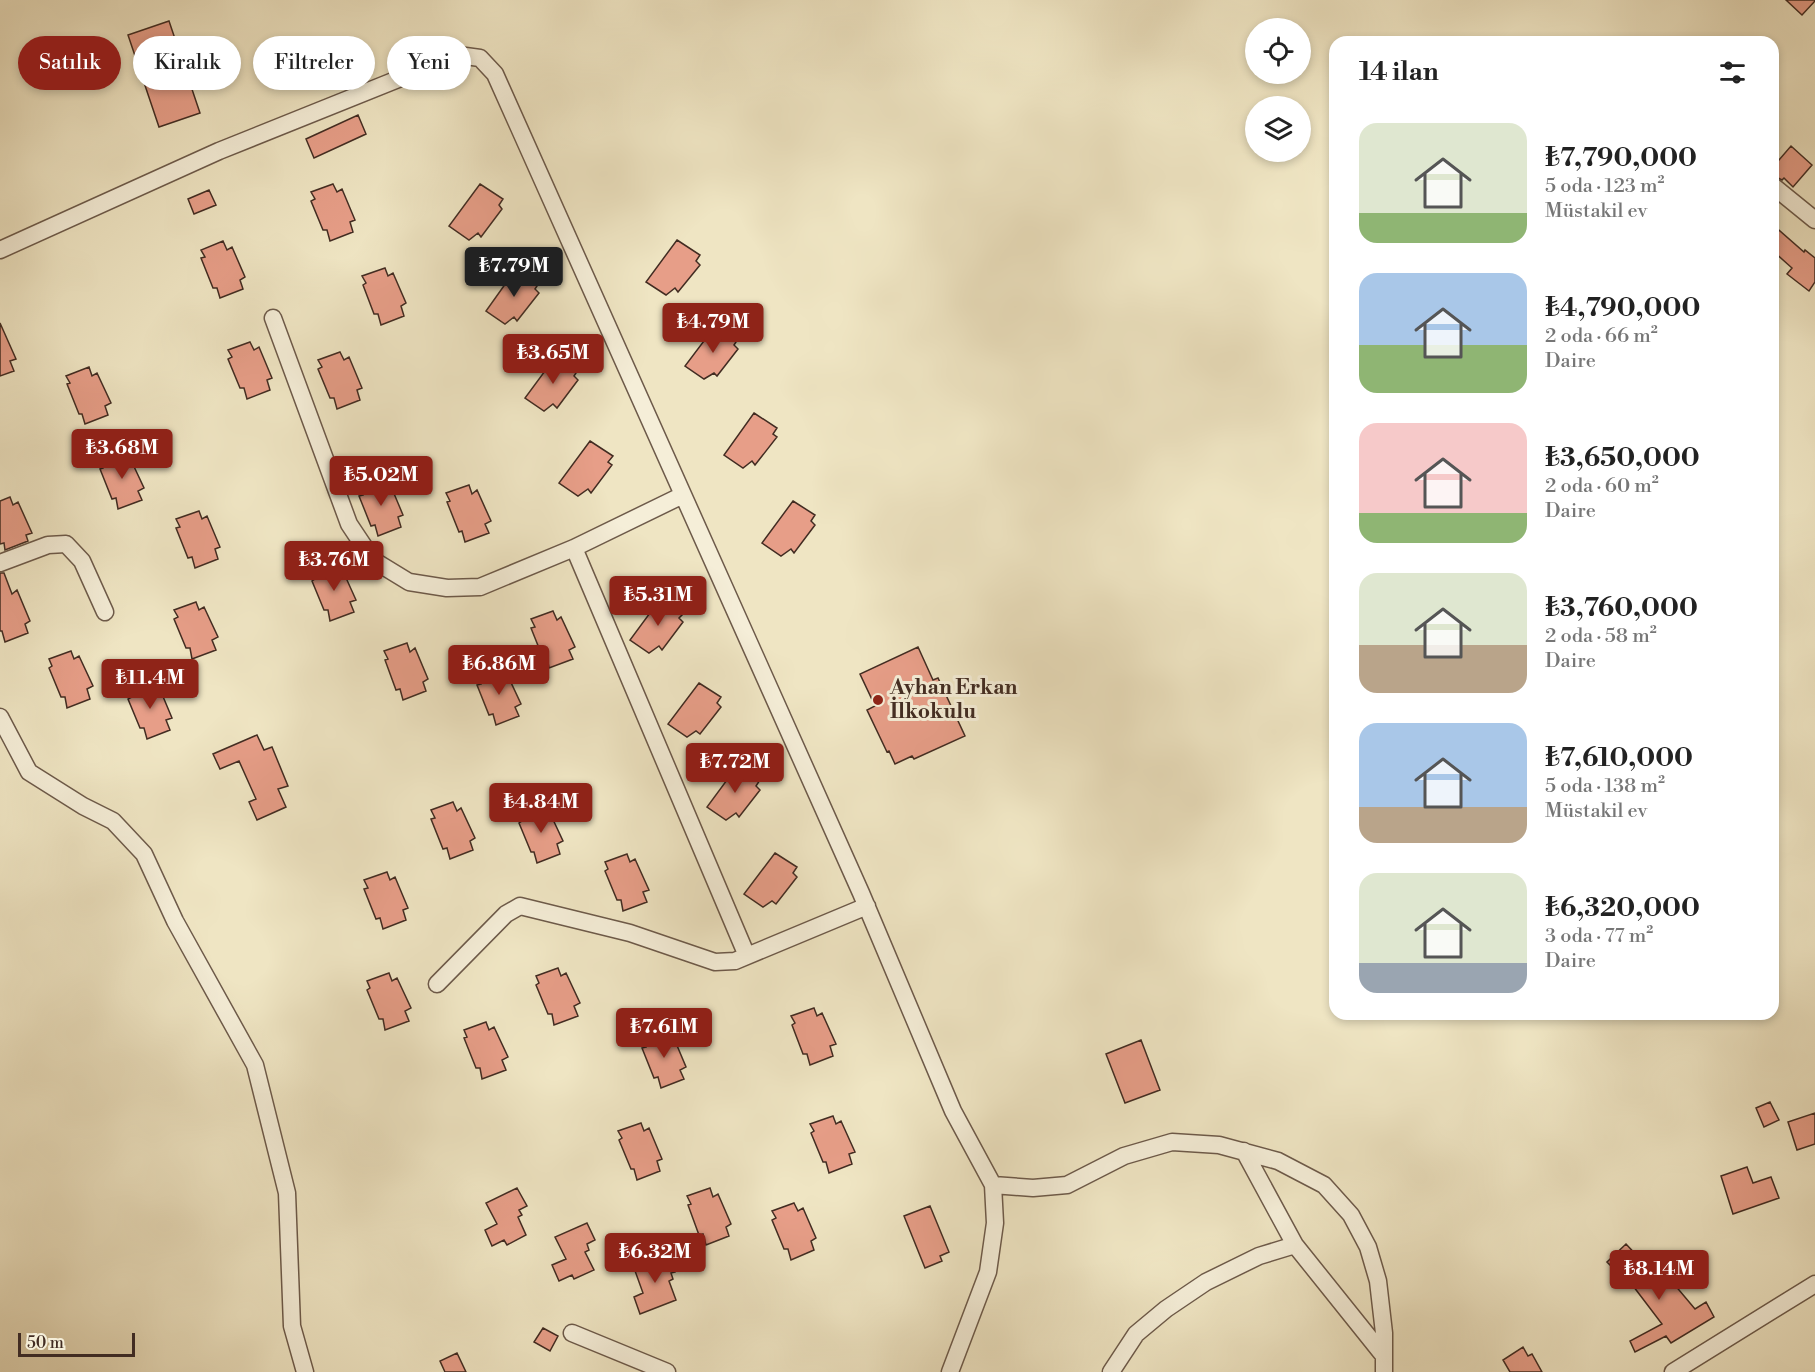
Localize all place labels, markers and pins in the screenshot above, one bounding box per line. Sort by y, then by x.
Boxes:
pin: ₺7.79M [465,247,563,298]
pin: ₺4.79M [664,303,762,354]
pin: ₺3.65M [504,334,602,385]
pin: ₺3.68M [73,429,171,480]
pin: ₺5.02M [332,456,430,507]
pin: ₺3.76M [285,541,383,592]
pin: ₺5.31M [609,576,707,627]
pin: ₺6.86M [450,645,548,696]
pin: ₺11.4M [101,659,199,710]
place label: Ayhan Erkan İlkokulu [889,675,1018,725]
marker: Ayhan Erkan İlkokulu [871,693,885,707]
pin: ₺7.72M [686,743,784,794]
pin: ₺4.84M [492,783,590,834]
pin: ₺7.61M [615,1008,713,1059]
pin: ₺6.32M [606,1233,704,1284]
pin: ₺8.14M [1610,1250,1708,1301]

